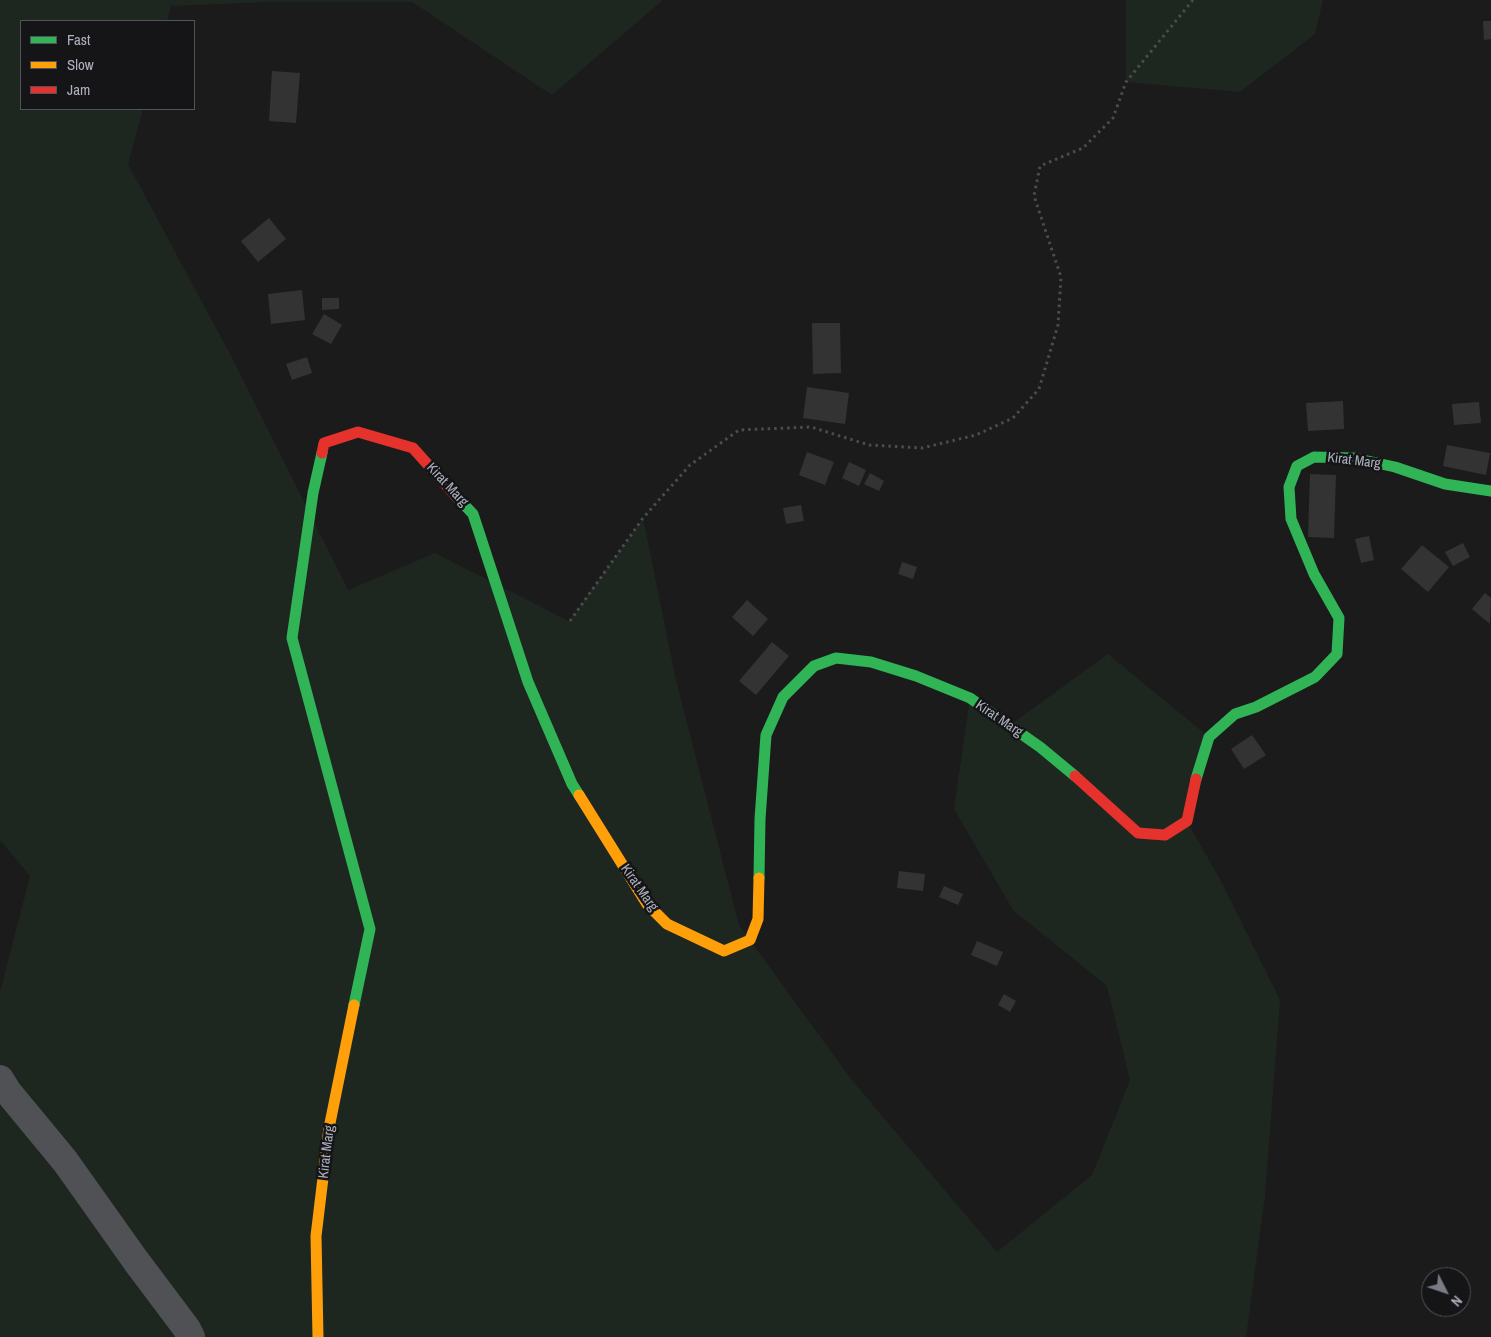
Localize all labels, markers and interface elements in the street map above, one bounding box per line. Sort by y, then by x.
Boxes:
legend [20,20,195,110]
text: Fast [67,29,90,50]
text: Slow [67,54,94,75]
text: Jam [67,79,90,100]
street label: Kirat Marg [1326,449,1382,473]
street label: Kirat Marg [423,460,471,510]
street label: Kirat Marg [972,697,1026,741]
street label: Kirat Marg [617,861,661,915]
street label: Kirat Marg [315,1124,339,1180]
north arrow [1421,1267,1471,1317]
text: N [1447,1292,1466,1310]

